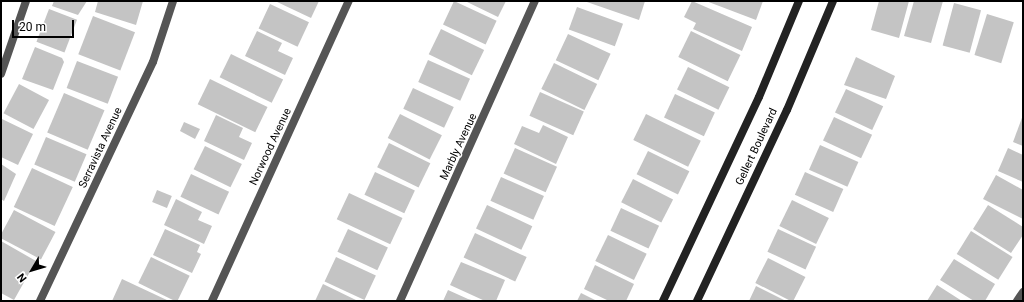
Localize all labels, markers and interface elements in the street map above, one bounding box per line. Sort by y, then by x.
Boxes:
scale bar [14,12,76,38]
text: 20 m [19,20,46,34]
street label: Serravista Avenue [77,106,125,190]
street label: Norwood Avenue [247,106,295,188]
street label: Gellert Boulevard [733,106,781,188]
street label: Marbly Avenue [438,112,480,182]
north arrow [12,250,52,290]
text: N [15,271,30,285]

